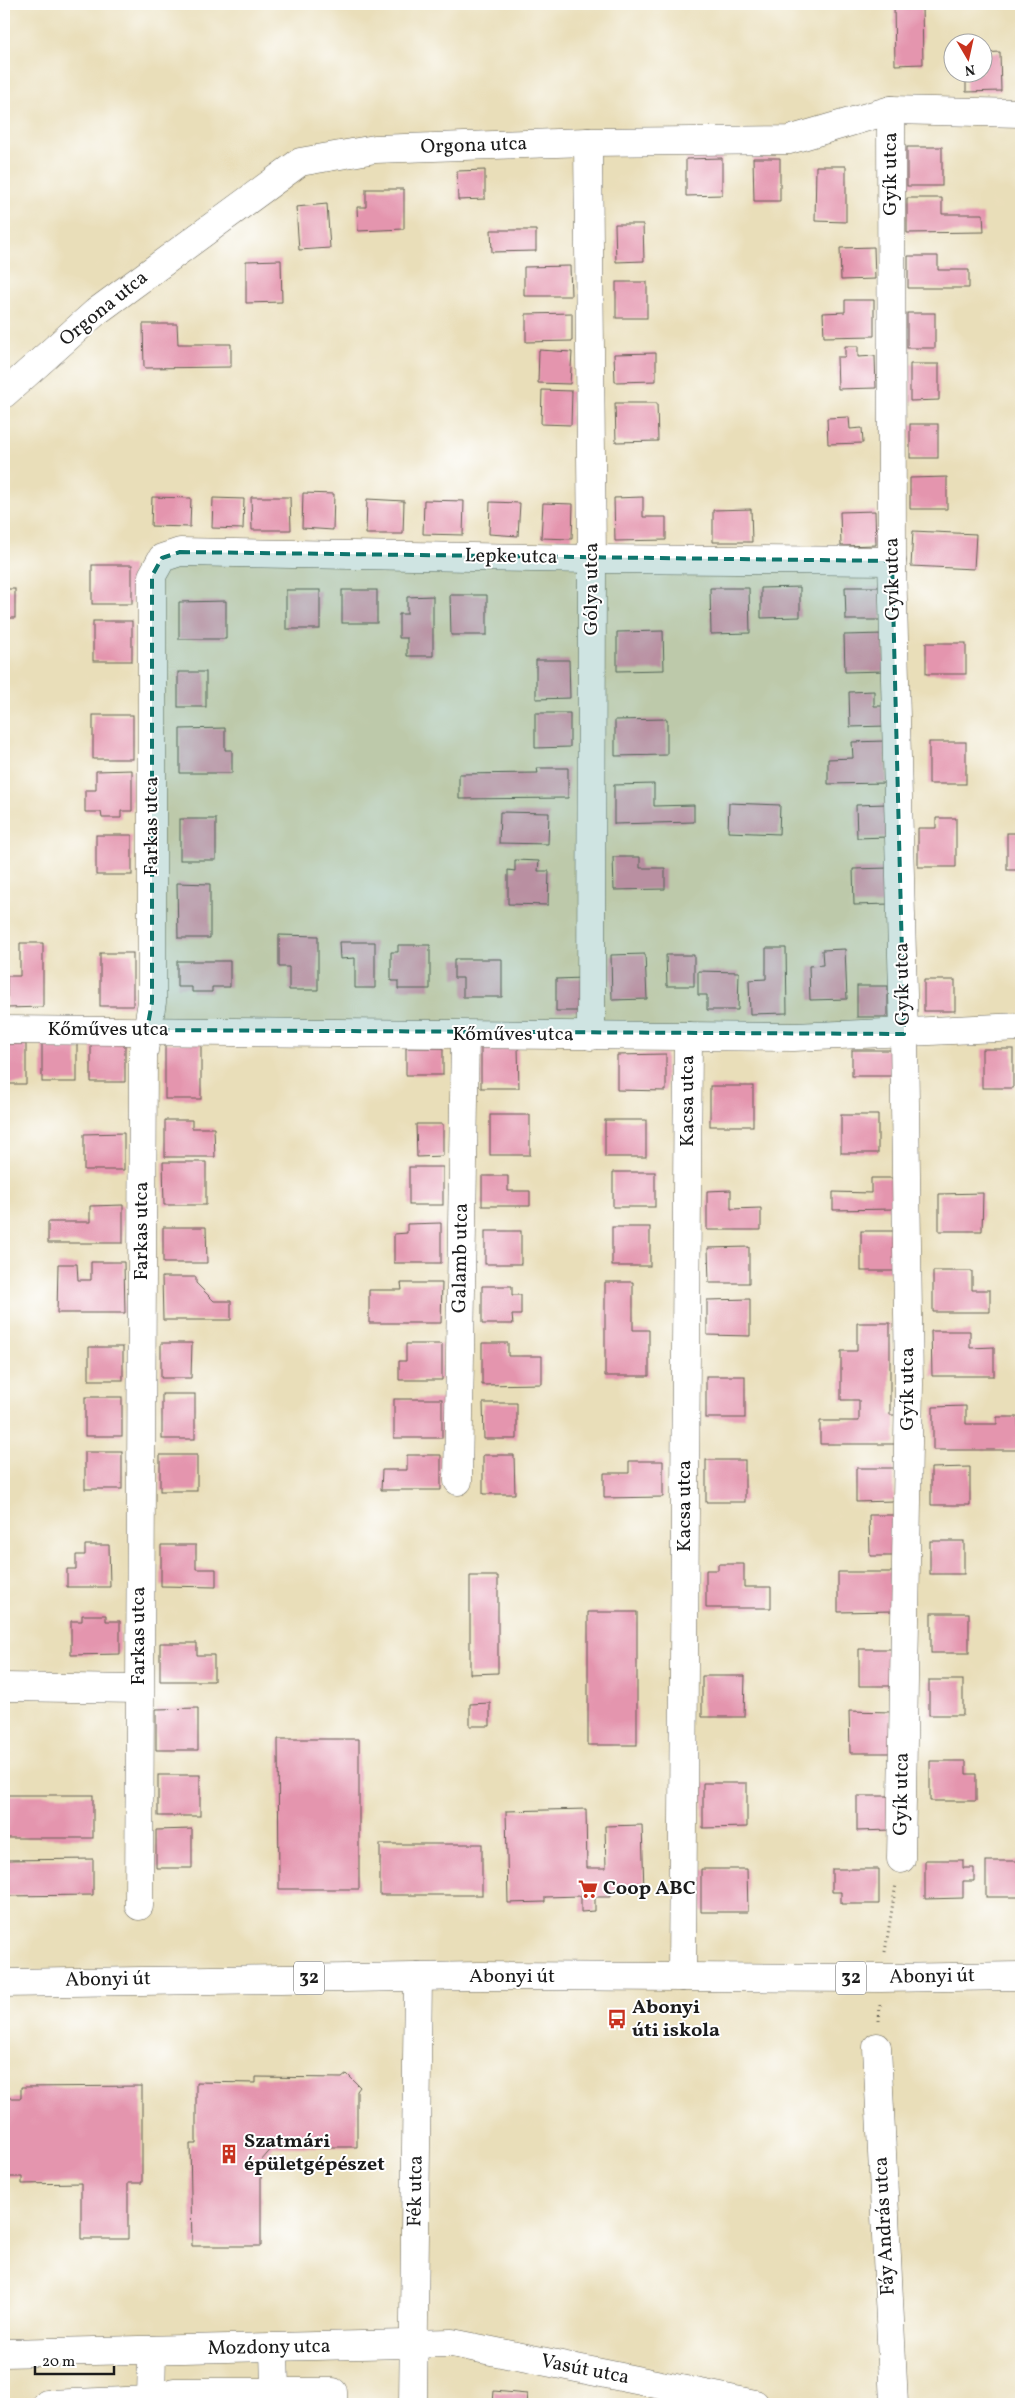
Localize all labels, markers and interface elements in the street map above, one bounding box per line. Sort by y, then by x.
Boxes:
north arrow [942,32,992,82]
text: N [963,59,976,80]
street label: Orgona utca [420,130,528,162]
street label: Gyík utca [877,132,905,216]
street label: Orgona utca [54,265,154,353]
street label: Gyík utca [878,537,908,621]
street label: Lepke utca [464,542,558,572]
street label: Gólya utca [578,543,606,635]
street label: Farkas utca [138,776,166,875]
street label: Gyík utca [888,942,918,1026]
street label: Kőműves utca [47,1016,169,1044]
street label: Kőműves utca [452,1021,574,1049]
street label: Kacsa utca [674,1055,702,1147]
street label: Farkas utca [128,1181,156,1280]
street label: Galamb utca [446,1203,476,1313]
street label: Gyík utca [894,1347,922,1431]
street label: Kacsa utca [671,1460,699,1552]
street label: Farkas utca [125,1586,153,1685]
street label: Gyík utca [887,1752,917,1836]
place label: Coop ABC [603,1875,696,1903]
supermarket icon: Coop ABC [577,1878,599,1900]
road number: 32 [294,1962,324,1995]
road number: 32 [836,1962,866,1995]
street label: Abonyi út [889,1962,975,1992]
street label: Abonyi út [469,1963,555,1991]
street label: Abonyi út [65,1965,151,1995]
place label: Abonyi úti iskola [632,1994,720,2045]
bus stop icon: Abonyi úti iskola [606,2008,628,2030]
place label: Szatmári épületgépészet [244,2128,385,2179]
building icon: Szatmári épületgépészet [218,2143,240,2165]
street label: Fék utca [401,2155,431,2227]
street label: Fáy András utca [867,2156,903,2296]
street label: Mozdony utca [207,2333,331,2363]
scale bar [35,2343,114,2375]
street label: Vasút utca [538,2348,632,2392]
text: 20 m [42,2352,75,2373]

